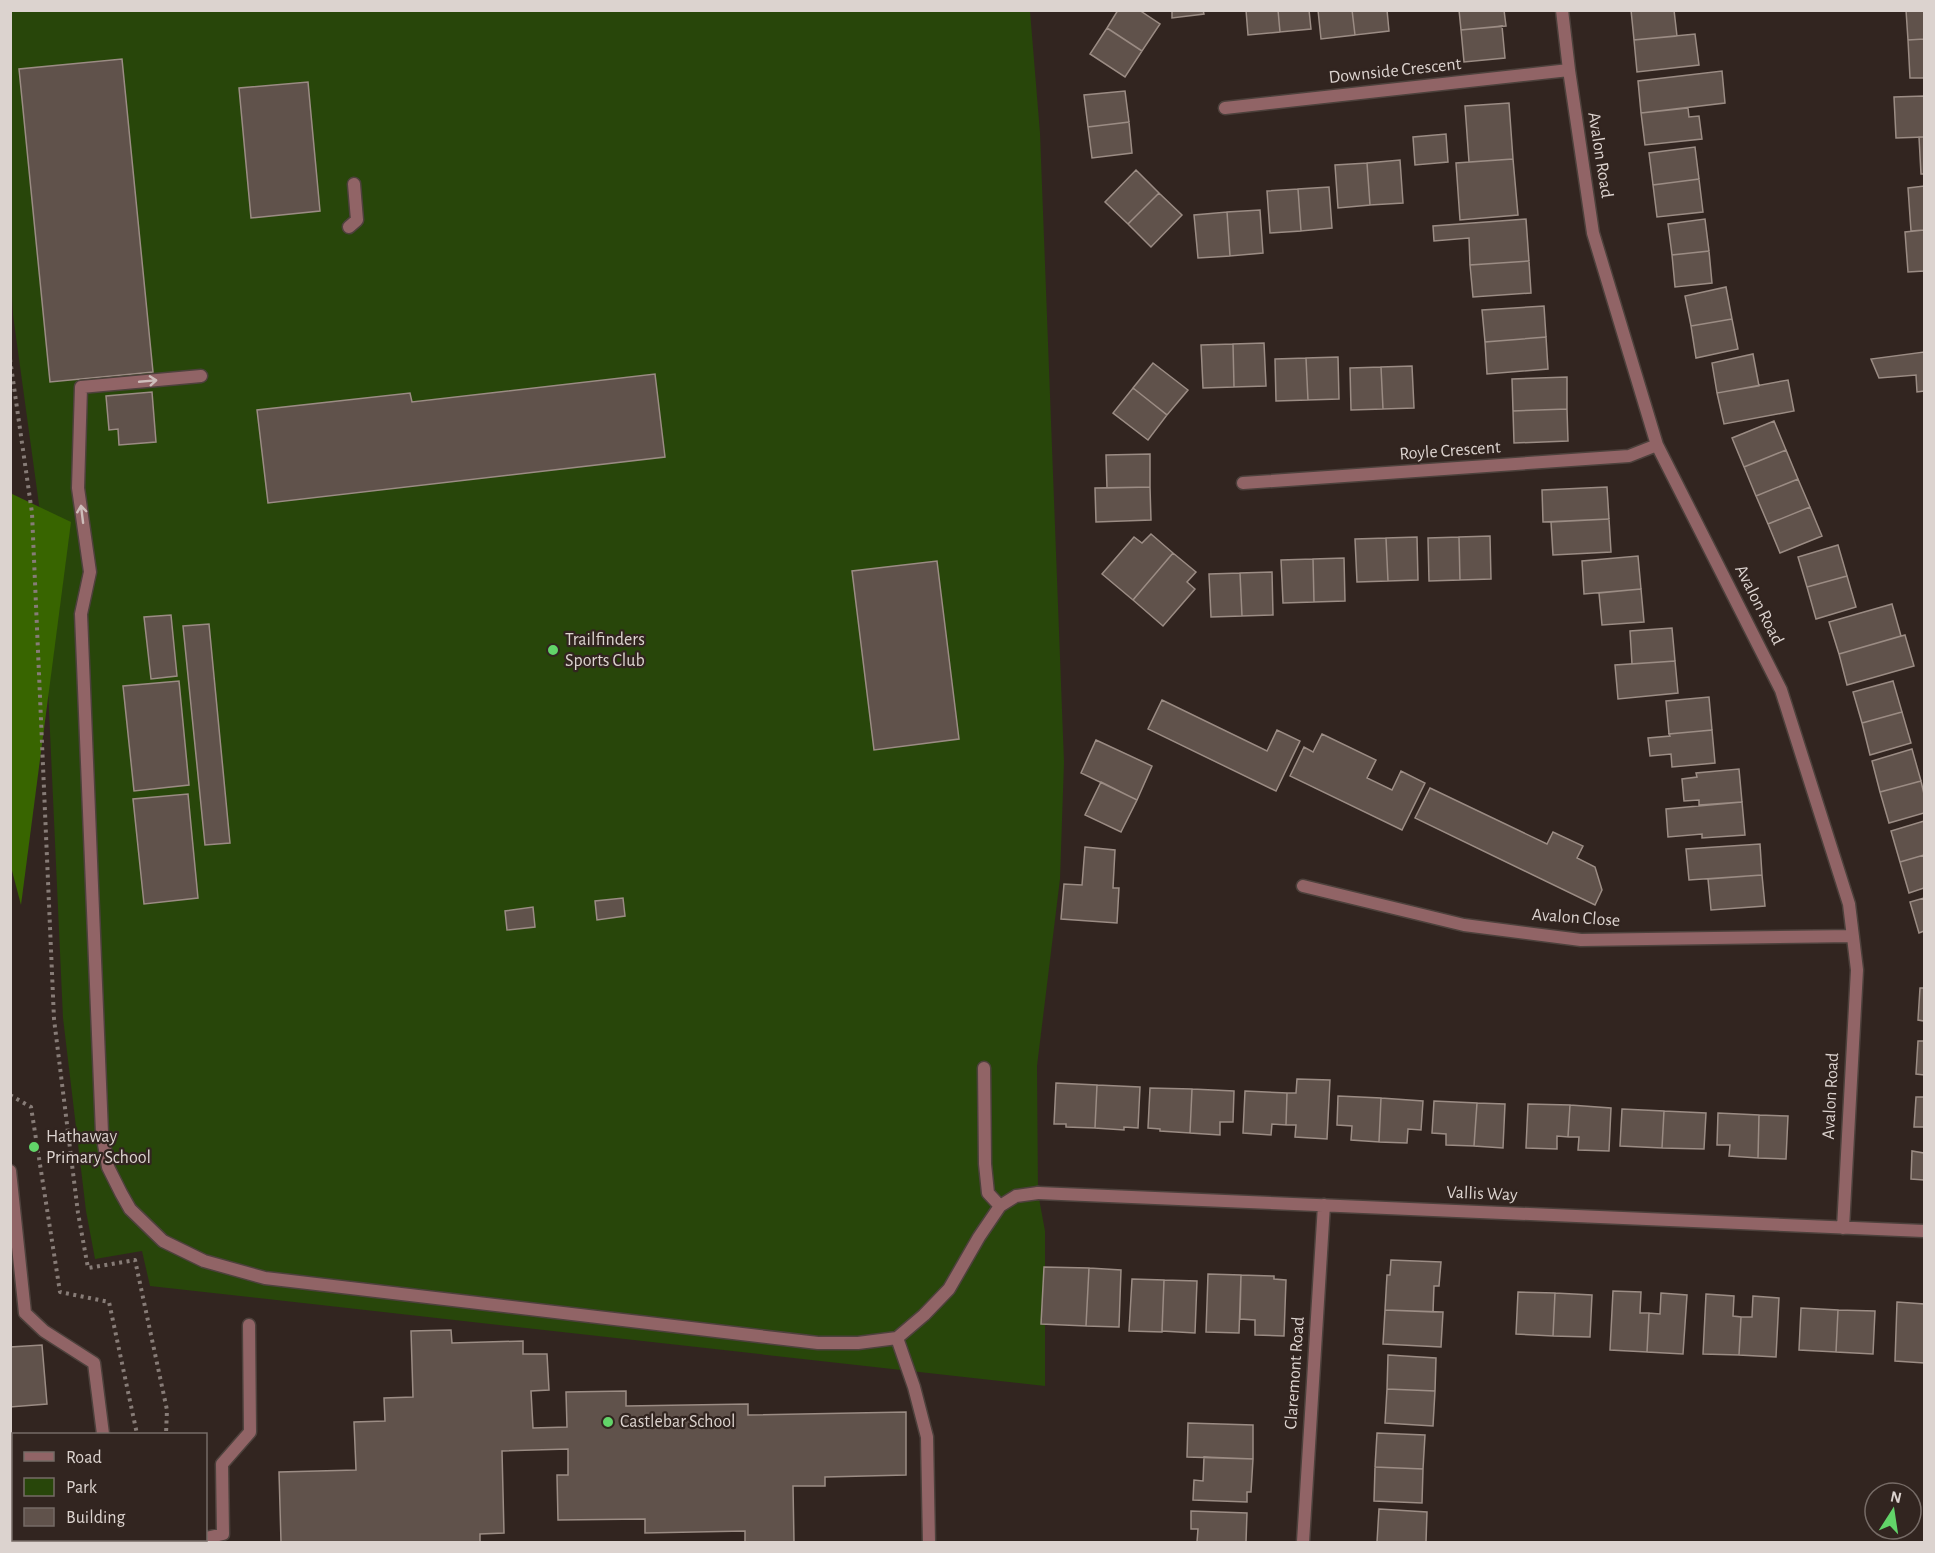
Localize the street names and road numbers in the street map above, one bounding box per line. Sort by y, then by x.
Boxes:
street label: Downside Crescent [1328,55,1462,87]
street label: Avalon Road [1584,111,1616,199]
street label: Royle Crescent [1399,438,1501,464]
street label: Avalon Road [1731,562,1787,648]
street label: Avalon Close [1531,906,1621,930]
street label: Avalon Road [1820,1052,1842,1140]
street label: Vallis Way [1446,1184,1518,1204]
street label: Claremont Road [1282,1316,1308,1430]

